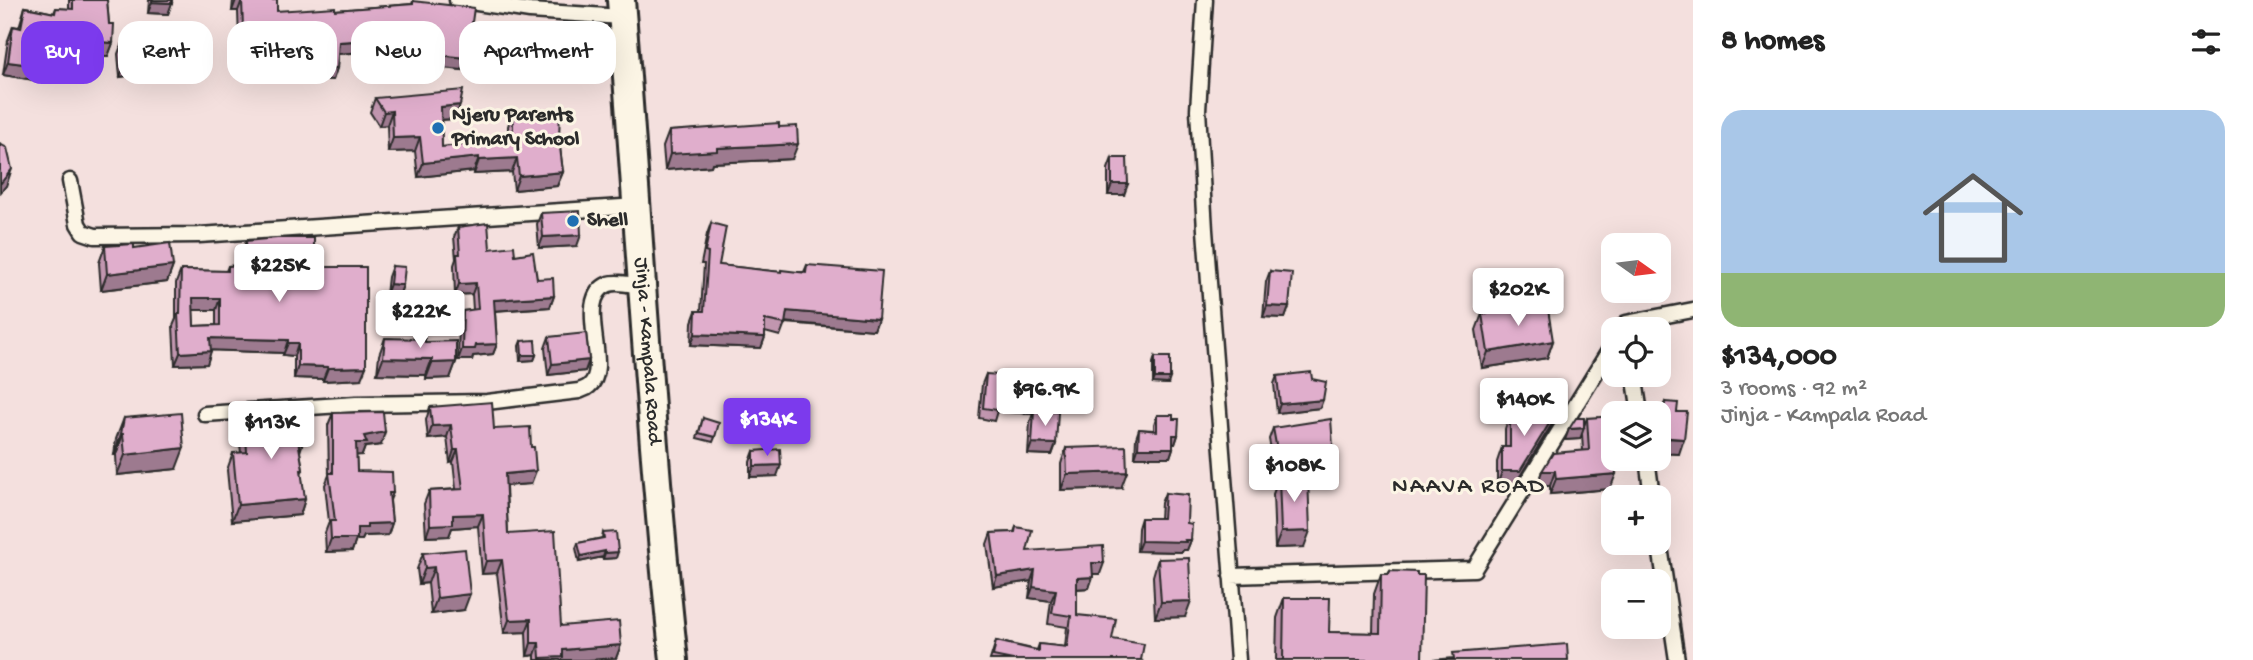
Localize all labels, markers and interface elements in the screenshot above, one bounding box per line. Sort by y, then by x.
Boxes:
chip: Buy [21,21,104,84]
chip: Rent [118,21,213,84]
chip: Filters [227,21,337,84]
chip: New [351,21,445,84]
chip: Apartment [459,21,616,84]
icon: filters [2187,23,2225,61]
text: 8 homes [1721,25,1824,60]
place label: Njeru Parents Primary School [451,104,580,153]
marker: Njeru Parents Primary School [430,120,446,136]
icon: home [1910,155,2036,281]
place label: Shell [587,209,628,234]
marker: Shell [565,213,581,229]
north arrow [1601,233,1671,303]
map controls [1601,233,1671,639]
pin: $225K [230,244,328,304]
text: $225K [250,253,308,280]
street label: Jinja - Kampala Road [628,257,667,447]
pin: $202K [1469,268,1567,328]
text: $202K [1489,277,1547,304]
pin: $222K [371,290,469,350]
text: $222K [392,299,448,326]
button: locate [1601,317,1671,387]
text: $134,000 [1721,341,1837,376]
pin: $96.9K [988,368,1102,428]
text: 3 rooms · 92 m² [1721,376,1867,403]
text: $96.9K [1013,377,1077,404]
pin: $140K [1475,378,1573,438]
text: $140K [1496,387,1552,414]
pin: $134K [718,398,816,458]
button: layers [1601,401,1671,471]
pin: $113K [222,402,320,461]
text: Jinja - Kampala Road [1721,403,1926,430]
text: $134K [739,407,795,434]
text: $113K [244,410,298,437]
pin: $108K [1245,444,1343,504]
text: $108K [1265,453,1323,480]
district label: NAAVA ROAD [1392,473,1546,502]
button: + [1601,485,1671,555]
button: − [1601,569,1671,639]

